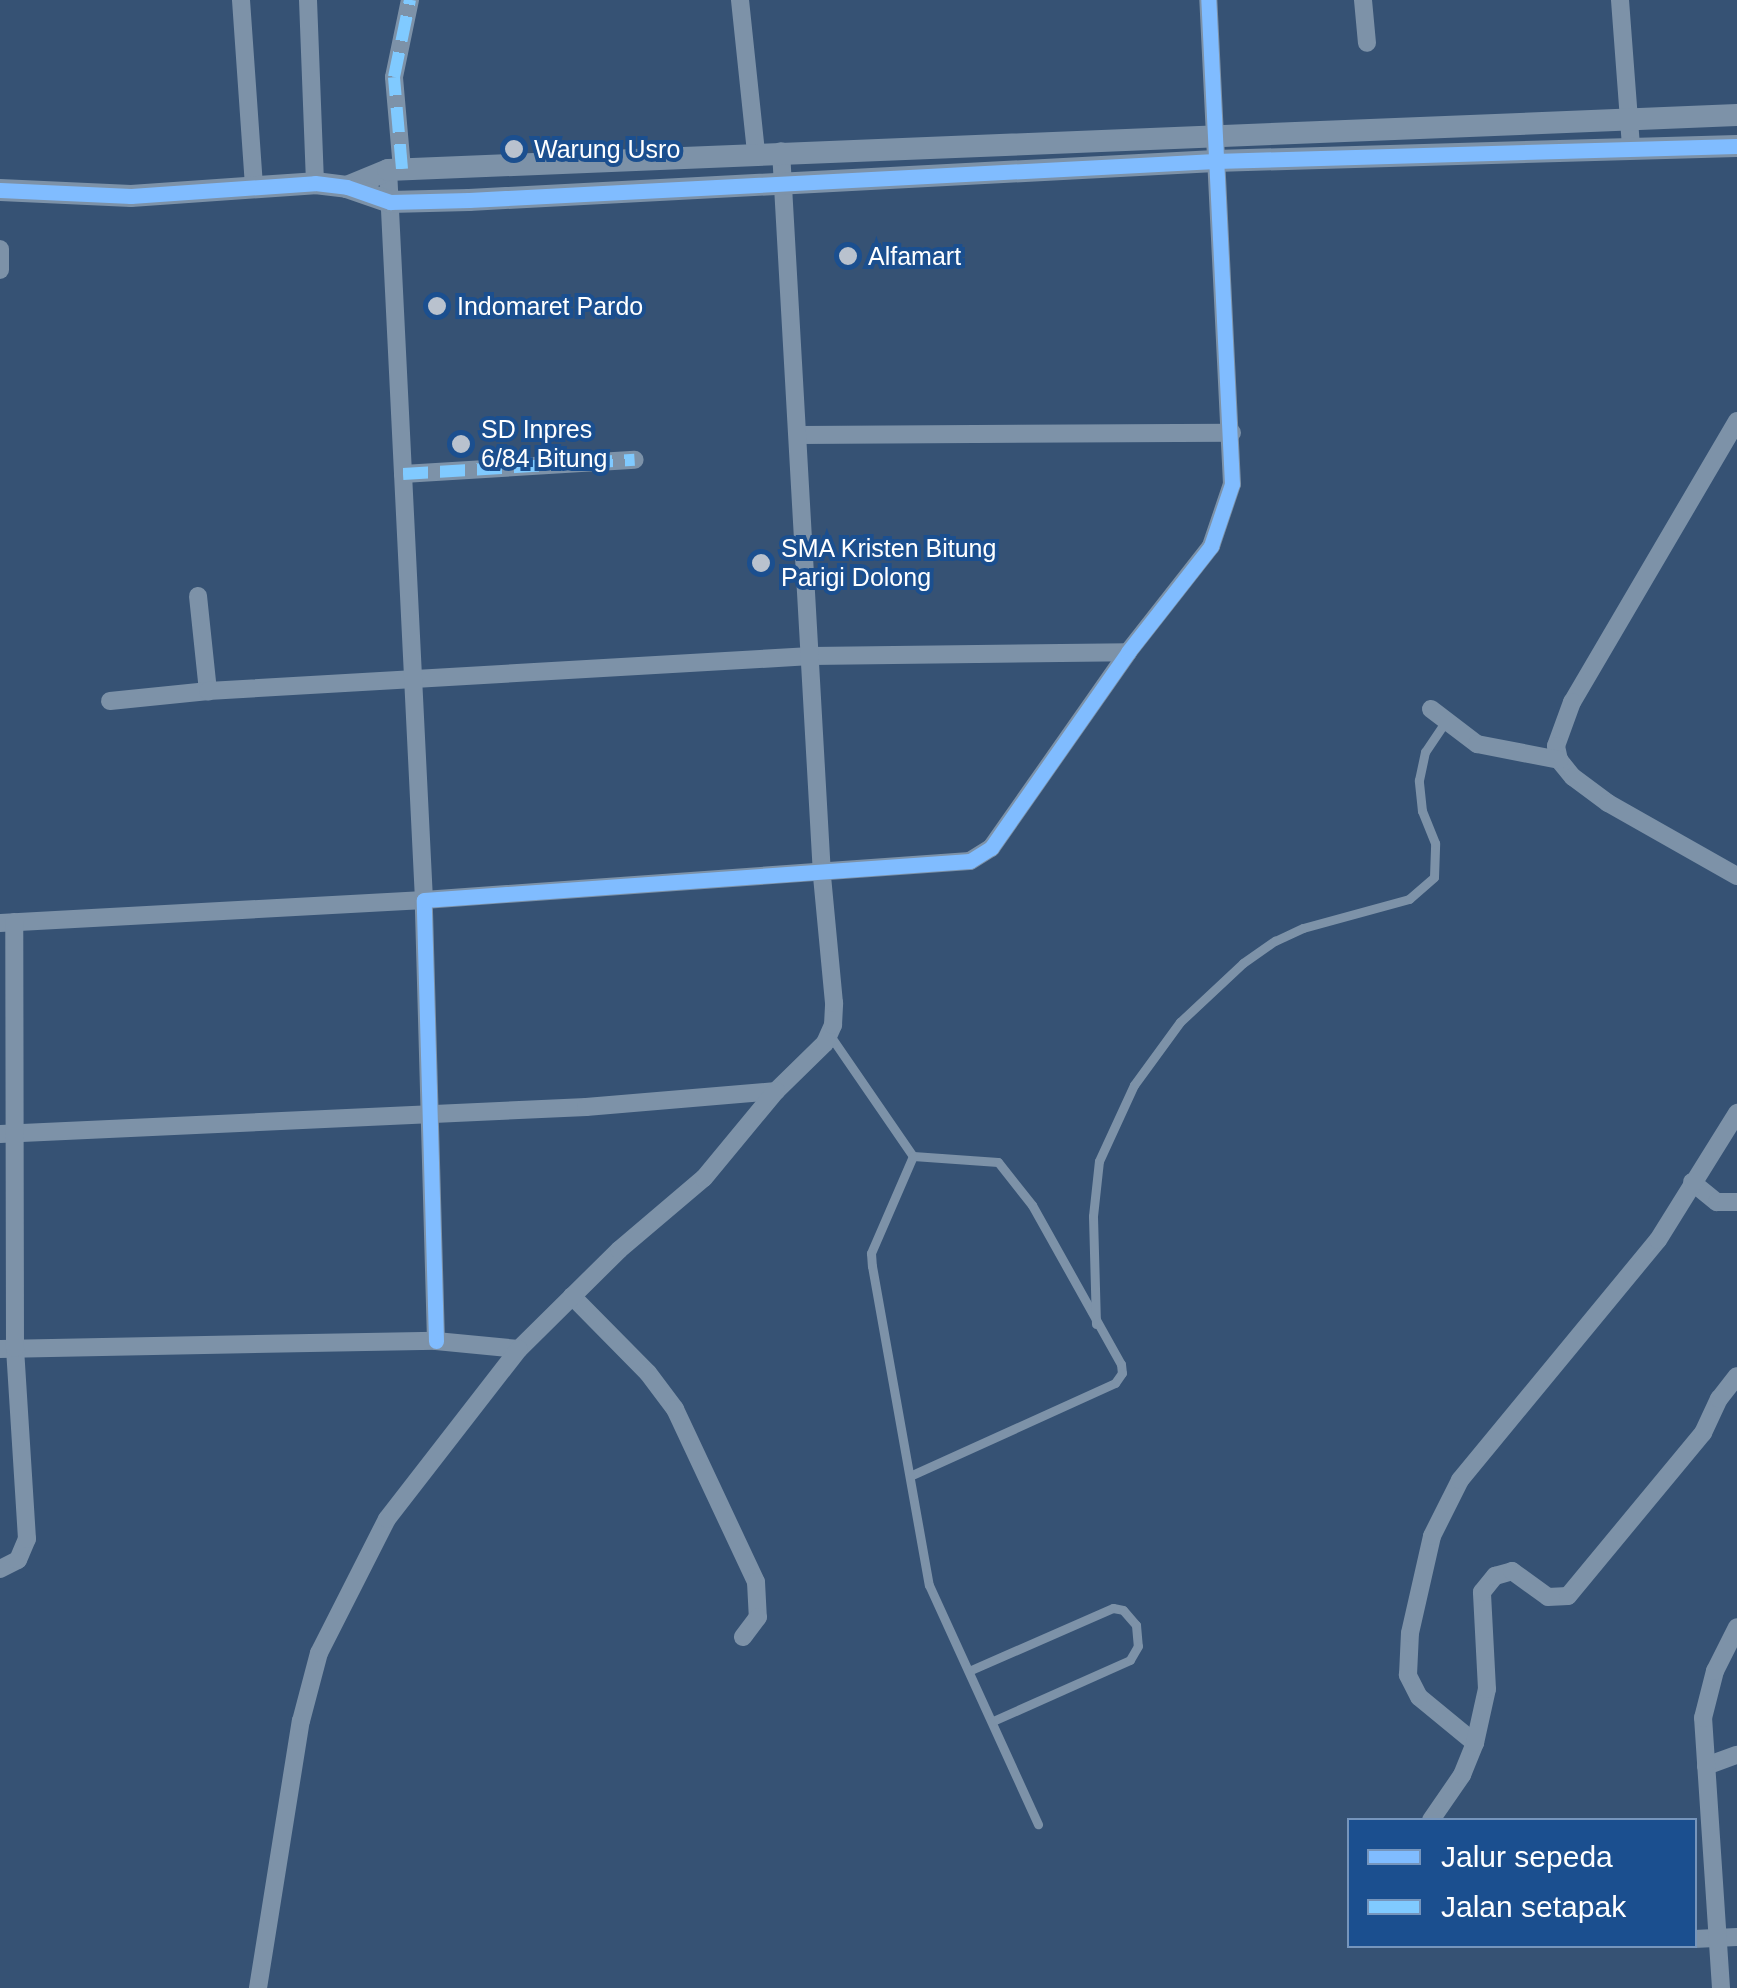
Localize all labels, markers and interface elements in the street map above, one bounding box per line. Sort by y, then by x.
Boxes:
place label: Warung Usro [534,134,680,164]
marker: Warung Usro [503,138,525,160]
place label: Alfamart [868,241,961,271]
marker: Alfamart [837,245,859,267]
place label: Indomaret Pardo [457,291,643,321]
marker: Indomaret Pardo [426,295,448,317]
place label: SD Inpres 6/84 Bitung [481,415,607,474]
marker: SD Inpres 6/84 Bitung [450,433,472,455]
place label: SMA Kristen Bitung Parigi Dolong [781,534,998,593]
marker: SMA Kristen Bitung Parigi Dolong [750,552,772,574]
legend [1347,1818,1697,1948]
text: Jalur sepeda [1441,1840,1613,1873]
text: Jalan setapak [1441,1890,1626,1923]

